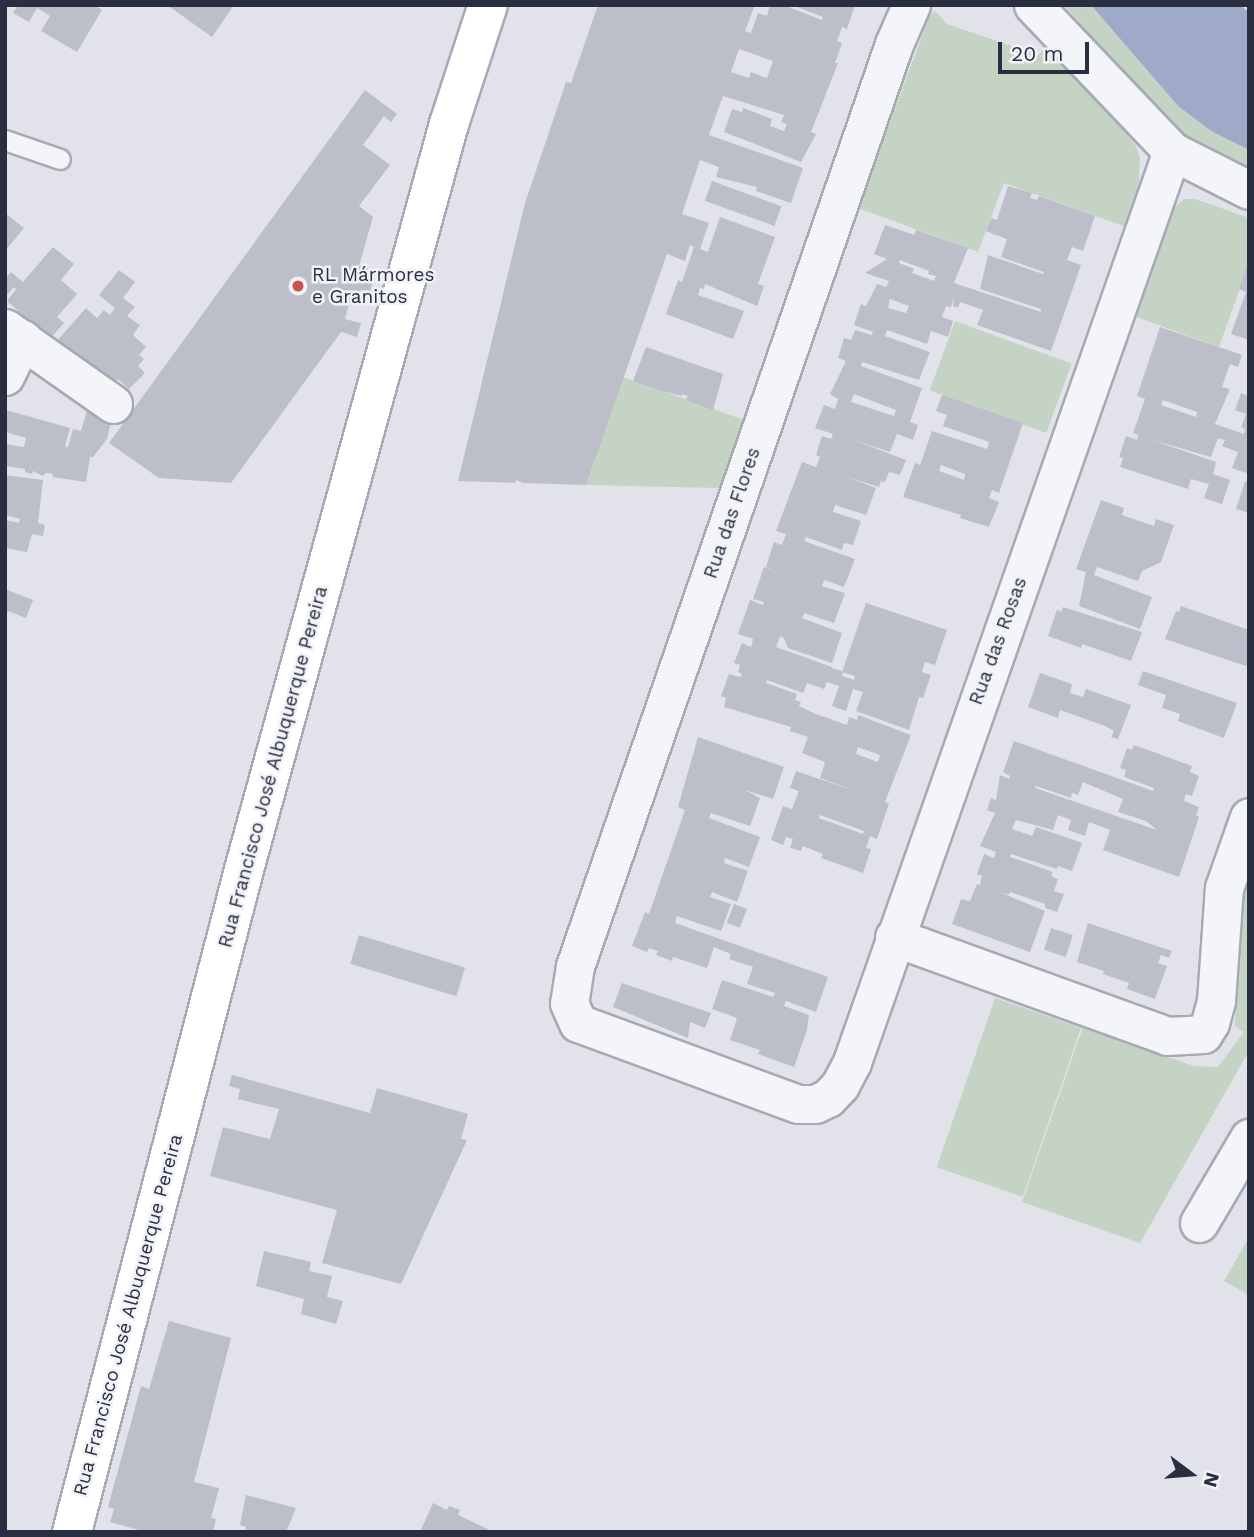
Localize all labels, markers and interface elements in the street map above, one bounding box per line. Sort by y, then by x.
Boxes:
scale bar [1002,28,1093,72]
text: 20 m [1011,41,1063,66]
place label: RL Mármores e Granitos [312,264,435,308]
marker: RL Mármores e Granitos [290,278,306,294]
street label: Rua das Flores [699,444,765,582]
street label: Rua das Rosas [964,574,1032,708]
street label: Rua Francisco José Albuquerque Pereira [213,583,333,951]
street label: Rua Francisco José Albuquerque Pereira [68,1131,188,1499]
north arrow [1156,1439,1226,1509]
text: N [1199,1470,1225,1490]

